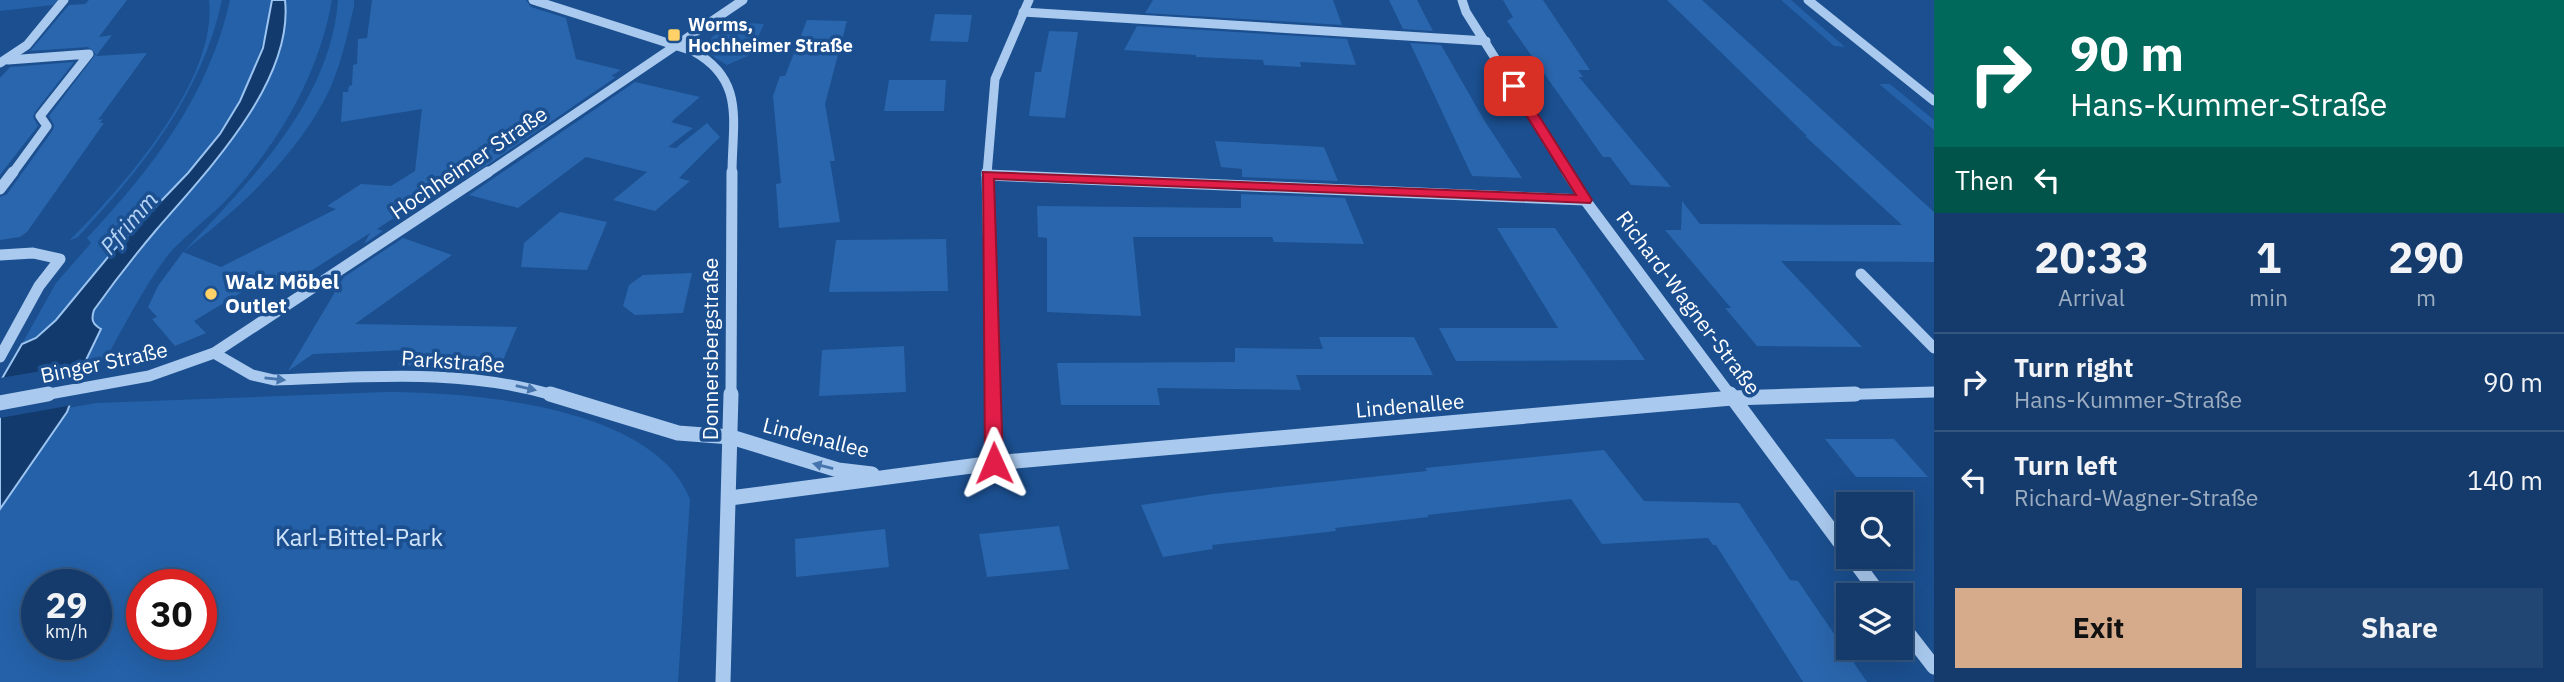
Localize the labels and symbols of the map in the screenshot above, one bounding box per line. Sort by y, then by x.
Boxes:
place label: Worms, Hochheimer Straße [688,13,853,57]
marker: Worms, Hochheimer Straße [666,27,682,43]
pin [1484,56,1544,116]
street label: Hochheimer Straße [384,99,552,225]
water label: Pfrimm [93,185,164,260]
street label: Richard-Wagner-Straße [1610,205,1767,400]
street label: Donnersbergstraße [696,258,724,440]
place label: Walz Möbel Outlet [225,267,339,319]
marker: Walz Möbel Outlet [203,286,219,302]
street label: Binger Straße [38,335,170,389]
street label: Parkstraße [400,343,506,379]
one-way arrow [264,374,286,385]
one-way arrow [515,382,537,393]
street label: Lindenallee [1354,386,1465,424]
street label: Lindenallee [760,410,872,464]
position arrow [957,426,1031,500]
one-way arrow [812,460,834,471]
park label: Karl-Bittel-Park [275,521,443,553]
speed limit sign: 30 [126,569,217,660]

